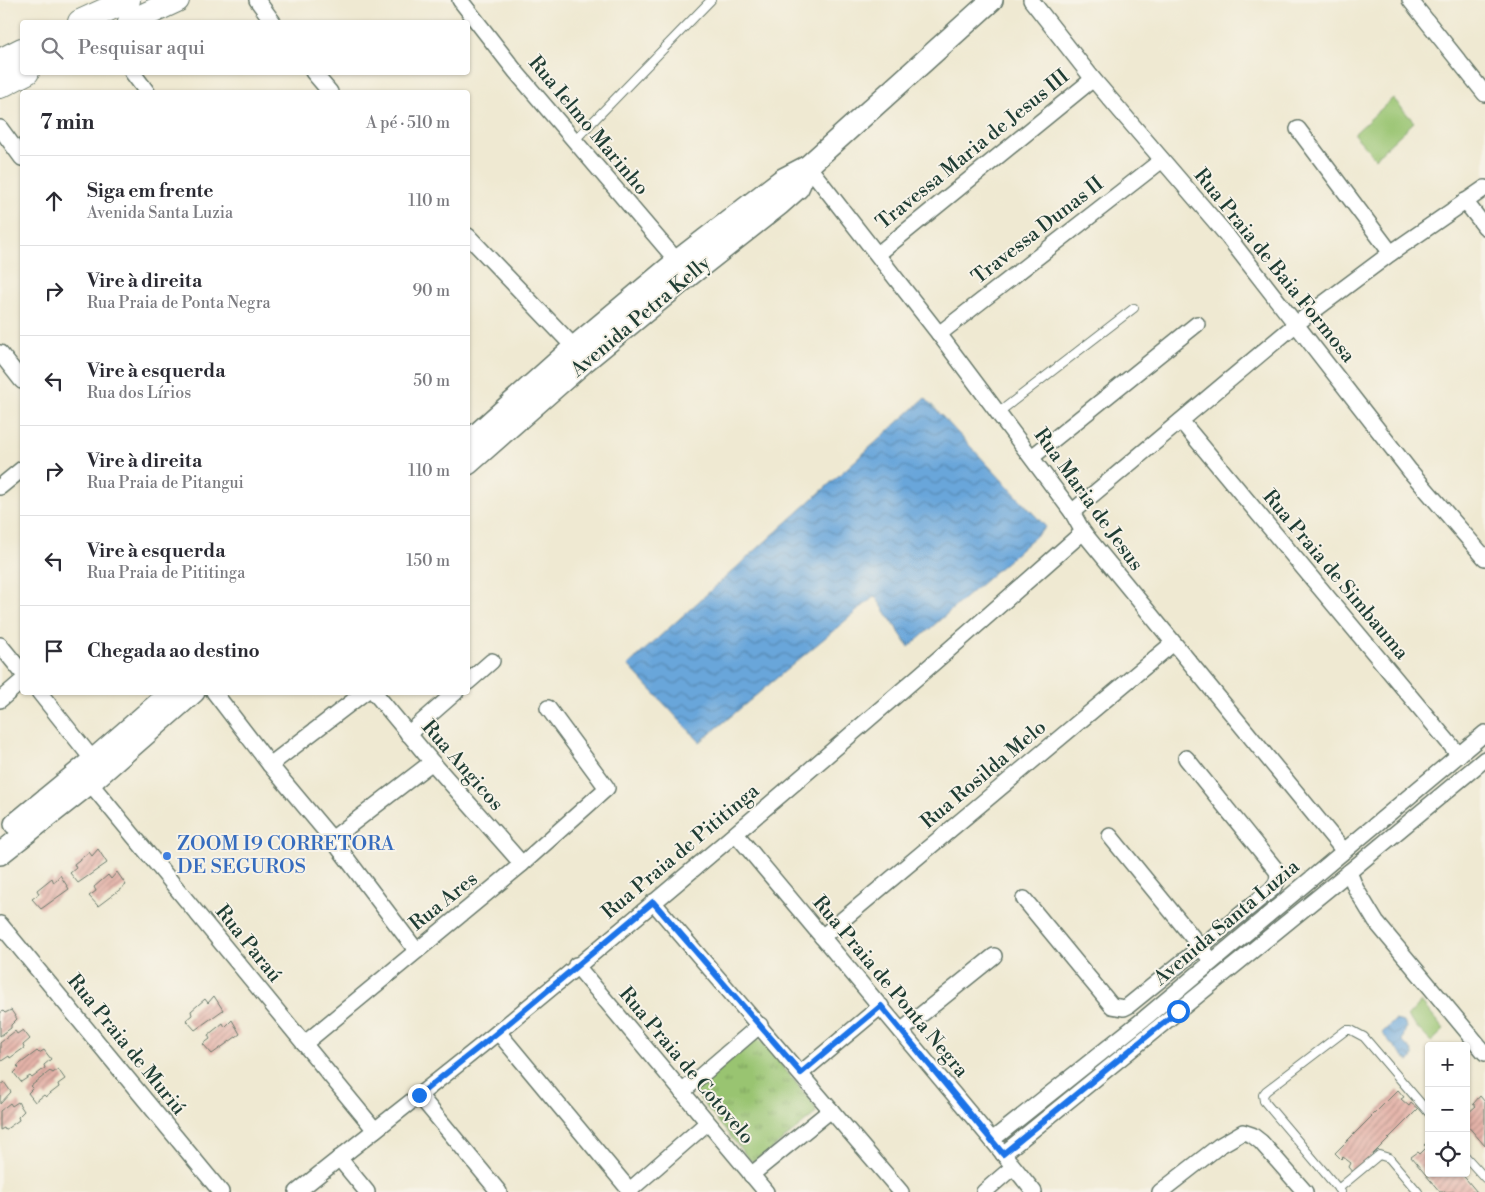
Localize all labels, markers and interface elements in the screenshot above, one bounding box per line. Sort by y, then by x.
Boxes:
search box [20,20,470,75]
icon: search [38,34,66,62]
text: Pesquisar aqui [78,36,205,60]
street label: Rua Ielmo Marinho [522,51,654,201]
street label: Travessa Maria de Jesus III [872,64,1075,236]
text: 7 min [40,110,94,136]
text: A pé · 510 m [366,113,450,133]
street label: Rua Praia de Baia Formosa [1188,164,1361,369]
street label: Travessa Dunas II [967,172,1109,290]
text: Siga em frente [87,179,214,203]
icon: ahead [40,187,68,215]
text: 110 m [408,191,450,211]
text: Avenida Santa Luzia [87,203,233,223]
street label: Avenida Petra Kelly [565,251,716,384]
text: Vire à direita [87,269,202,293]
icon: right [40,277,68,305]
text: 90 m [412,281,450,301]
text: Rua Praia de Ponta Negra [87,293,271,313]
text: Vire à esquerda [87,359,226,383]
icon: left [40,367,68,395]
text: 50 m [413,371,450,391]
text: Rua dos Lírios [87,383,191,403]
street label: Rua Maria de Jesus [1028,424,1148,576]
text: Vire à direita [87,449,202,473]
icon: right [40,457,68,485]
text: 110 m [408,461,450,481]
text: Rua Praia de Pitangui [87,473,244,493]
street label: Rua Praia de Simbauma [1257,485,1414,666]
text: Vire à esquerda [87,539,226,563]
icon: left [40,547,68,575]
text: 150 m [406,551,450,571]
text: Rua Praia de Pititinga [87,563,245,583]
icon: arrive [40,637,68,665]
text: Chegada ao destino [87,639,260,663]
street label: Rua Angicos [416,715,508,817]
street label: Rua Rosilda Melo [916,715,1052,835]
street label: Rua Praia de Pititinga [597,778,765,925]
place label: ZOOM I9 CORRETORA DE SEGUROS [177,832,396,880]
marker: ZOOM I9 CORRETORA DE SEGUROS [161,850,173,862]
street label: Avenida Santa Luzia [1148,854,1306,992]
street label: Rua Ares [405,867,483,937]
street label: Rua Praia de Ponta Negra [807,891,974,1084]
street label: Rua Paraú [209,900,287,988]
street label: Rua Praia de Muriú [61,969,191,1121]
street label: Rua Praia de Cotovelo [613,982,759,1150]
route start [1167,1000,1190,1023]
map controls [1425,1042,1470,1177]
button: + [1425,1042,1470,1087]
route end [408,1084,431,1107]
button: − [1425,1087,1470,1132]
button: locate [1425,1132,1470,1177]

